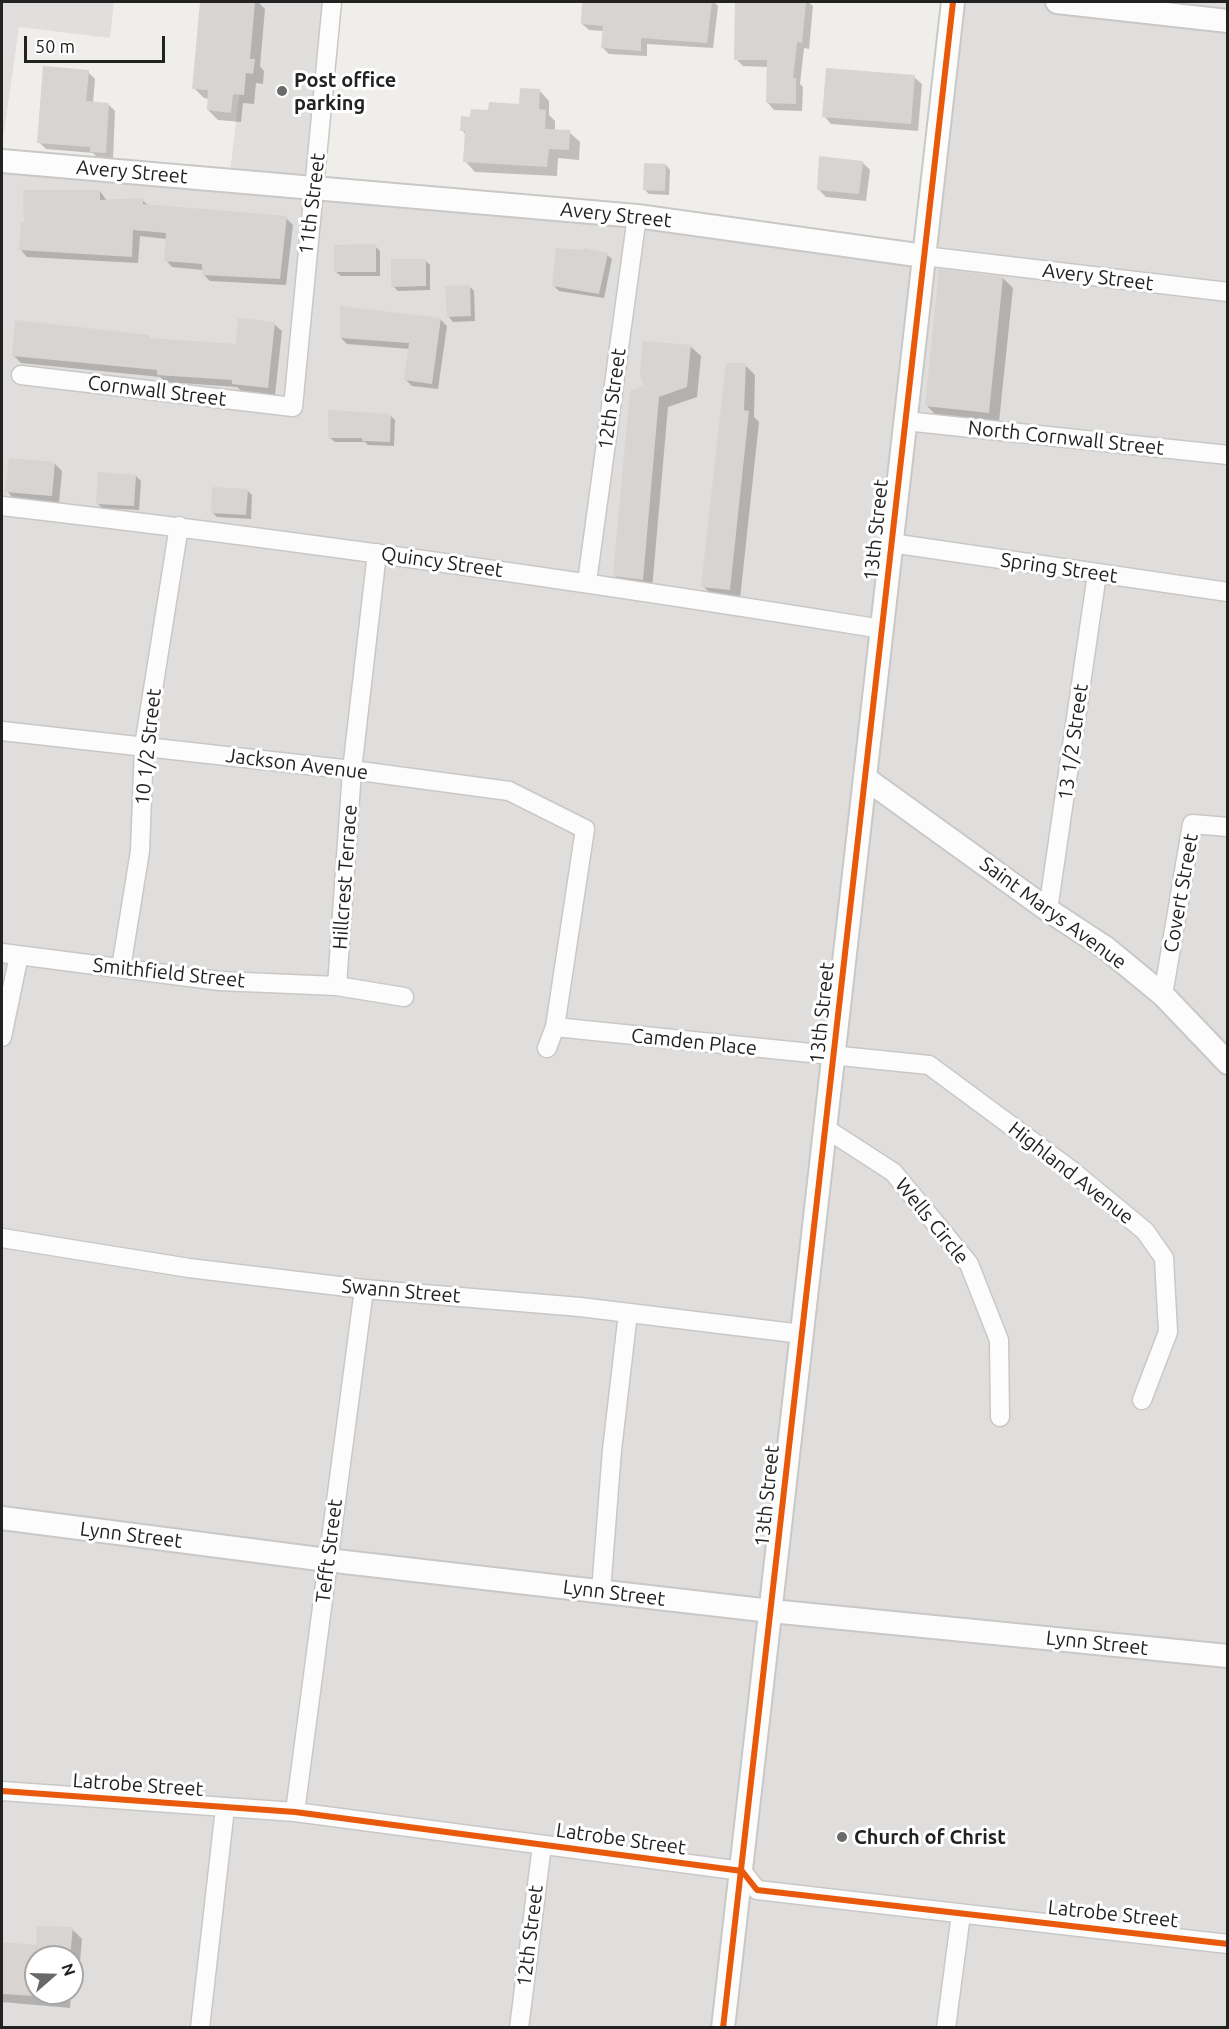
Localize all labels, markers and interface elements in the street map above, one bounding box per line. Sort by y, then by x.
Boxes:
scale bar [27,24,168,62]
text: 50 m [35,36,75,56]
place label: Post office parking [294,68,396,115]
marker: Post office parking [275,84,289,98]
street label: 11th Street [294,152,330,256]
street label: Avery Street [75,155,189,189]
street label: Avery Street [559,197,673,233]
street label: Avery Street [1041,258,1155,296]
street label: 12th Street [593,347,631,451]
street label: Cornwall Street [86,371,228,411]
street label: North Cornwall Street [967,416,1165,460]
street label: 13th Street [859,478,893,582]
street label: Quincy Street [380,542,504,582]
street label: Spring Street [999,548,1119,588]
street label: 13 1/2 Street [1053,682,1093,802]
street label: 10 1/2 Street [130,687,166,807]
street label: Jackson Avenue [224,743,370,785]
street label: Hillcrest Terrace [328,804,362,950]
street label: Covert Street [1159,832,1203,954]
street label: Saint Marys Avenue [975,852,1131,974]
street label: Smithfield Street [92,953,246,993]
street label: 13th Street [805,961,839,1065]
street label: Camden Place [630,1023,758,1061]
street label: Highland Avenue [1004,1117,1138,1229]
street label: Wells Circle [890,1173,974,1269]
street label: Swann Street [340,1274,462,1308]
street label: 13th Street [750,1444,784,1548]
street label: Tefft Street [311,1498,347,1604]
street label: Lynn Street [79,1517,183,1553]
street label: Lynn Street [562,1575,666,1611]
street label: Lynn Street [1045,1626,1149,1660]
street label: Latrobe Street [72,1768,204,1802]
street label: Latrobe Street [555,1818,687,1860]
place label: Church of Christ [854,1825,1006,1849]
marker: Church of Christ [835,1830,849,1844]
street label: 12th Street [512,1884,548,1988]
street label: Latrobe Street [1047,1895,1179,1933]
north arrow [24,1945,84,2005]
text: N [59,1961,80,1978]

